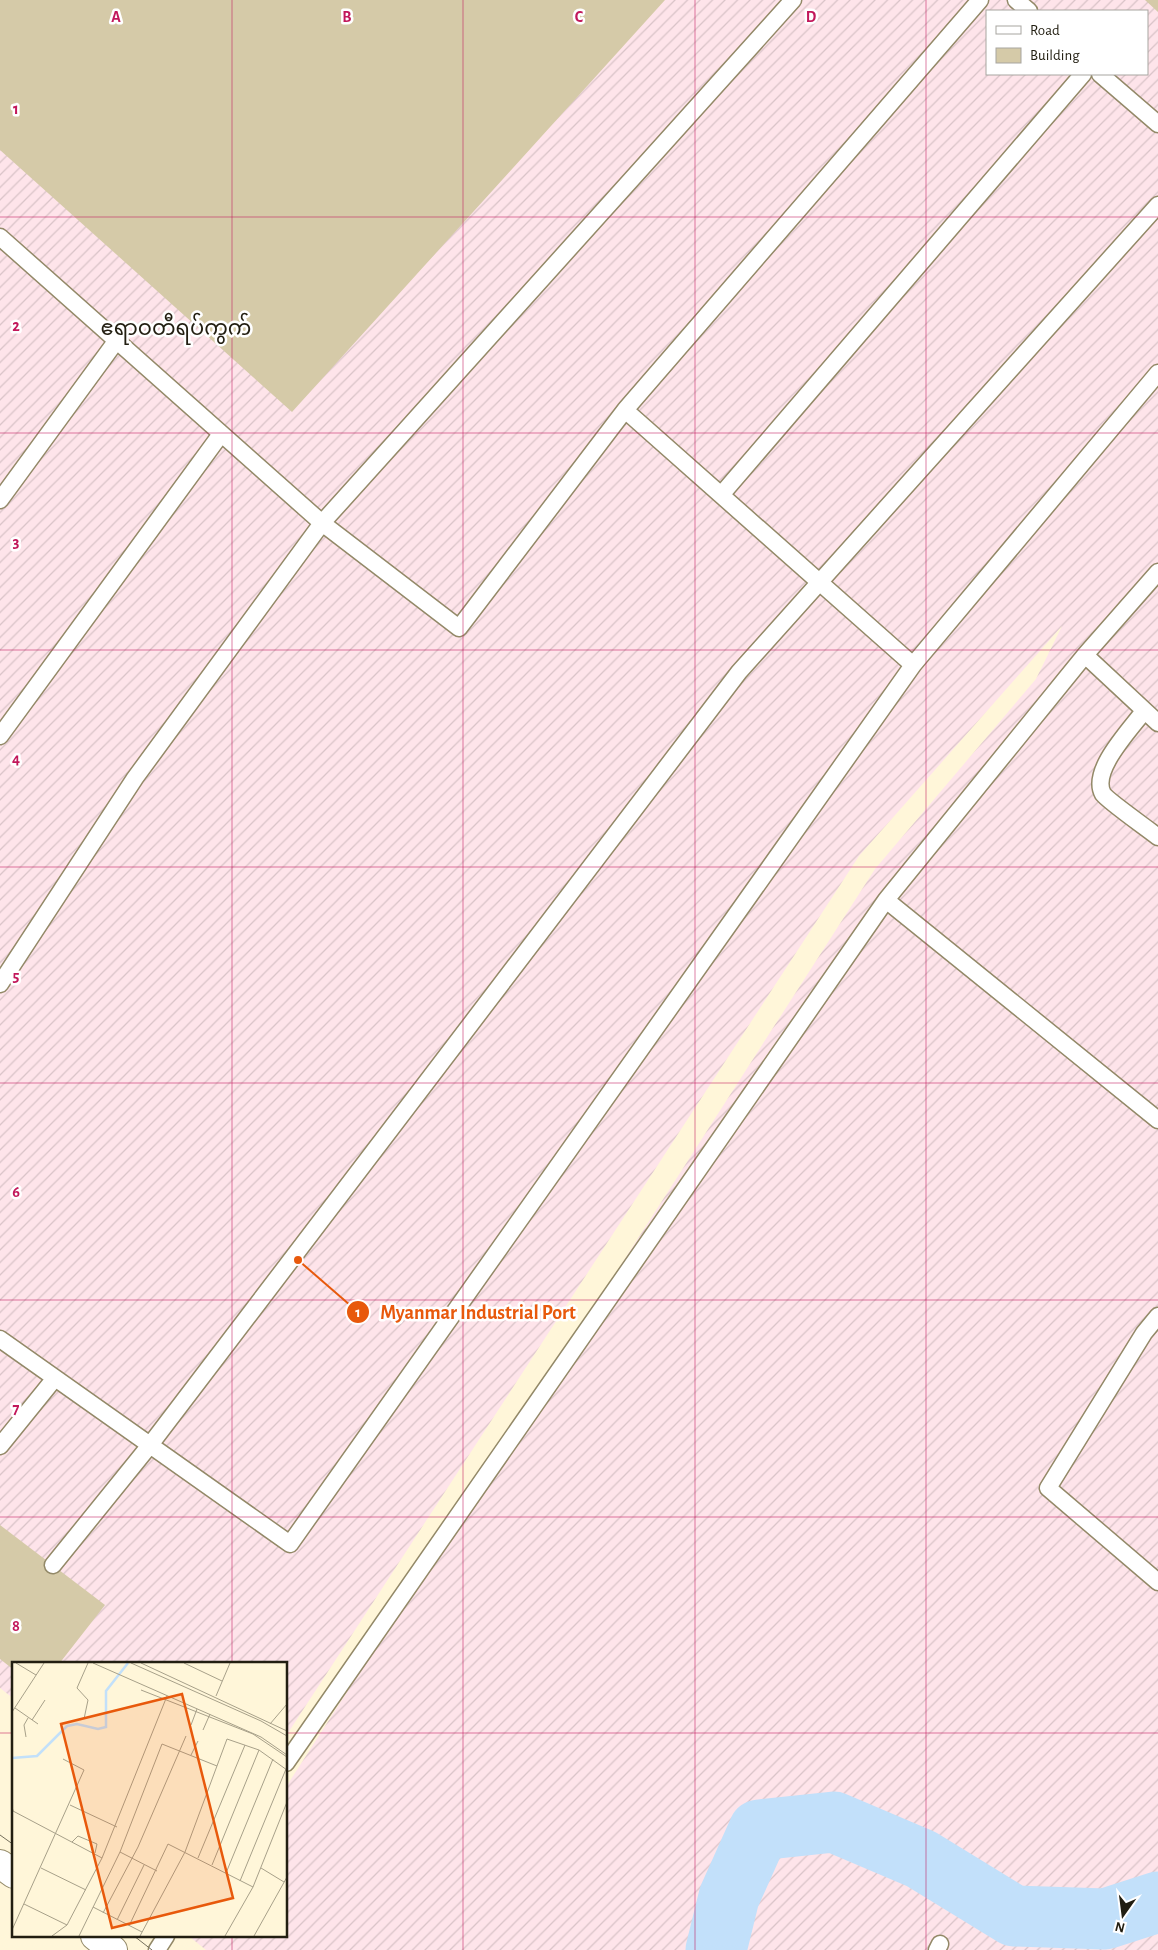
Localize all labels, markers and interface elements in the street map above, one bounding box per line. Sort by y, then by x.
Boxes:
text: A [111,9,121,25]
text: B [342,9,352,25]
text: C [575,9,584,25]
text: D [806,9,817,25]
legend [986,10,1148,75]
text: Road [1030,23,1060,38]
text: Building [1030,48,1080,63]
text: 1 [13,101,19,117]
district label: ဧရာဝတီရပ်ကွက် [101,312,251,345]
text: 2 [12,318,20,334]
text: 3 [13,534,20,550]
text: 4 [12,751,20,767]
text: 5 [13,968,20,984]
text: 6 [12,1184,20,1200]
callout: Myanmar Industrial Port [345,1294,586,1329]
text: Myanmar Industrial Port [380,1303,576,1323]
text: 1 [355,1305,361,1320]
text: 7 [13,1401,20,1417]
text: 8 [12,1618,20,1634]
inset map [12,1662,288,1938]
north arrow [1098,1890,1148,1940]
text: N [1114,1919,1127,1935]

